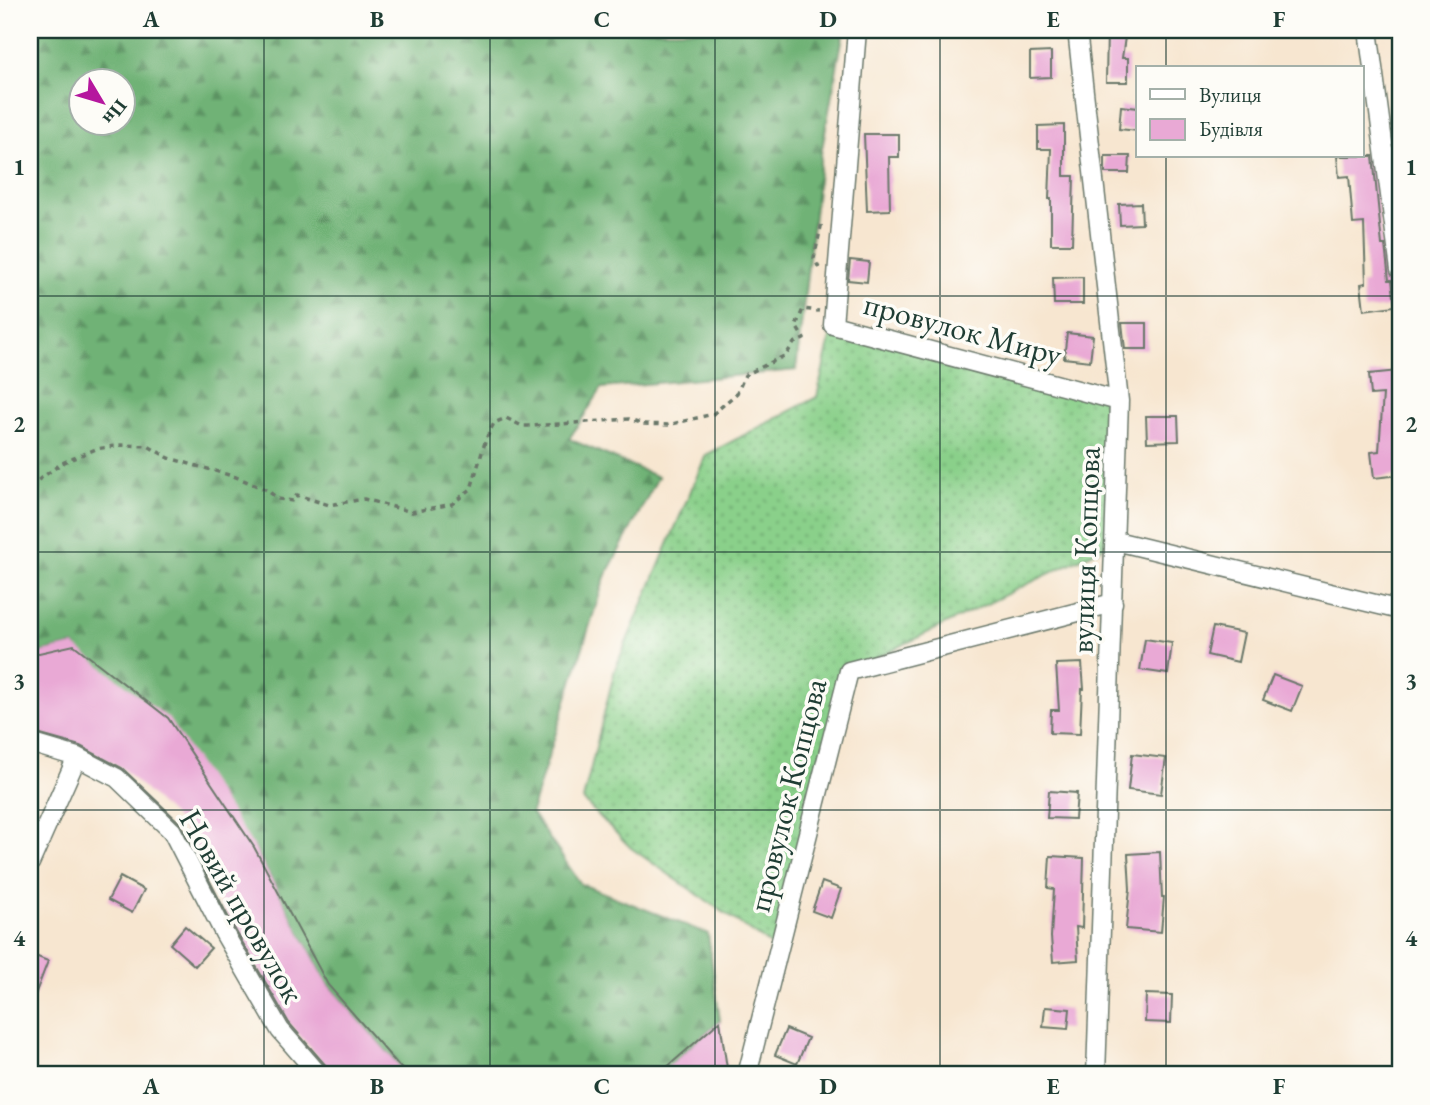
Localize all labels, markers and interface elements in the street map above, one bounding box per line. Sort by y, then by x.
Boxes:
text: A [142,4,160,34]
text: B [370,4,384,34]
text: C [594,4,610,34]
text: D [819,4,837,34]
text: E [1046,4,1060,34]
text: F [1273,4,1286,34]
north arrow [66,66,136,136]
legend [1136,66,1364,158]
text: Вулиця [1199,81,1261,108]
text: Пн [97,94,133,130]
text: Будівля [1199,115,1263,142]
text: 1 [13,152,25,182]
text: 1 [1405,152,1417,182]
street label: провулок Миру [859,282,1068,376]
text: 2 [13,409,25,439]
text: 2 [1405,409,1417,439]
street label: вулиця Копцова [1060,446,1110,654]
text: 3 [13,666,25,696]
text: 3 [1405,666,1417,696]
street label: провулок Копцова [738,674,836,916]
street label: Новий провулок [170,802,314,1010]
text: 4 [13,923,26,953]
text: 4 [1405,923,1418,953]
text: A [142,1071,160,1101]
text: B [370,1071,384,1101]
text: C [594,1071,610,1101]
text: D [819,1071,837,1101]
text: E [1046,1071,1060,1101]
text: F [1273,1071,1286,1101]

